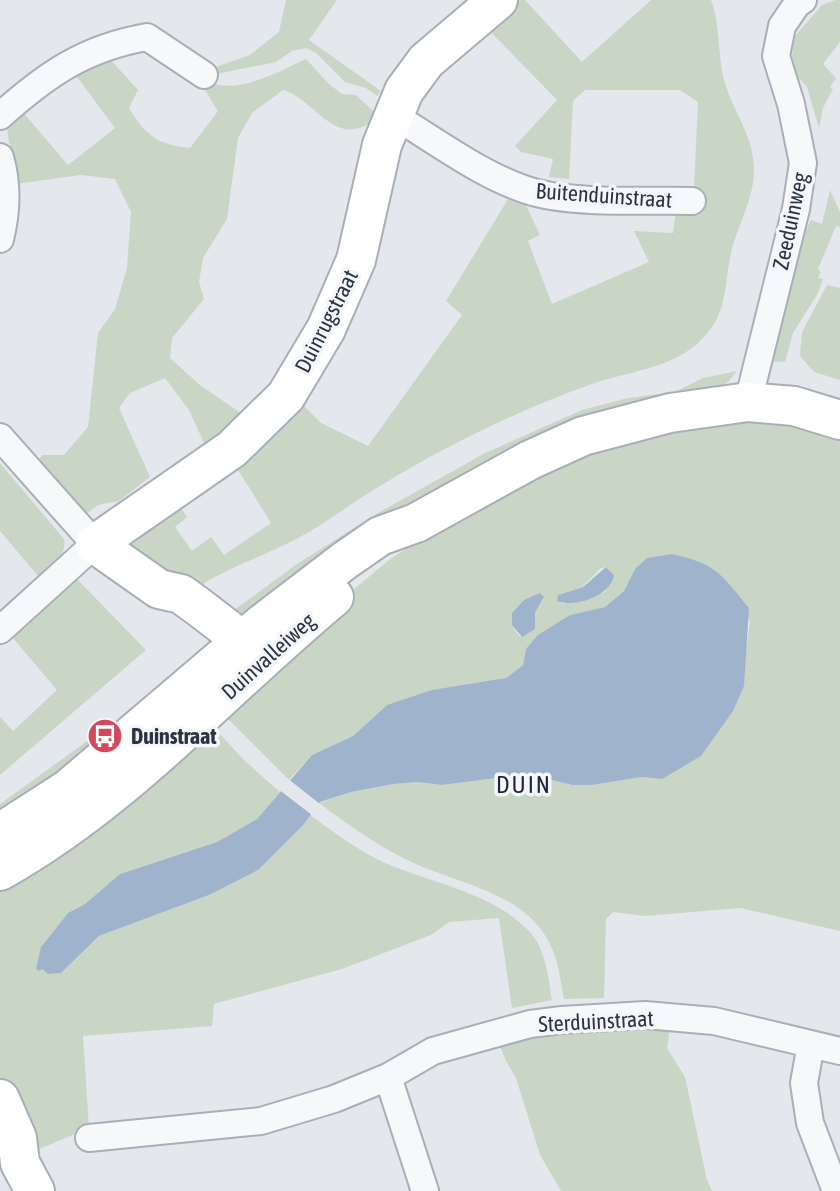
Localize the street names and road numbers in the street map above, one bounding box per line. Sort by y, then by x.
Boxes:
street label: Zeeduinweg [767,169,813,272]
street label: Buitenduinstraat [535,177,673,213]
street label: Duinrugstraat [289,265,363,377]
street label: Duinvalleiweg [216,607,320,705]
street label: Sterduinstraat [538,1005,654,1037]

